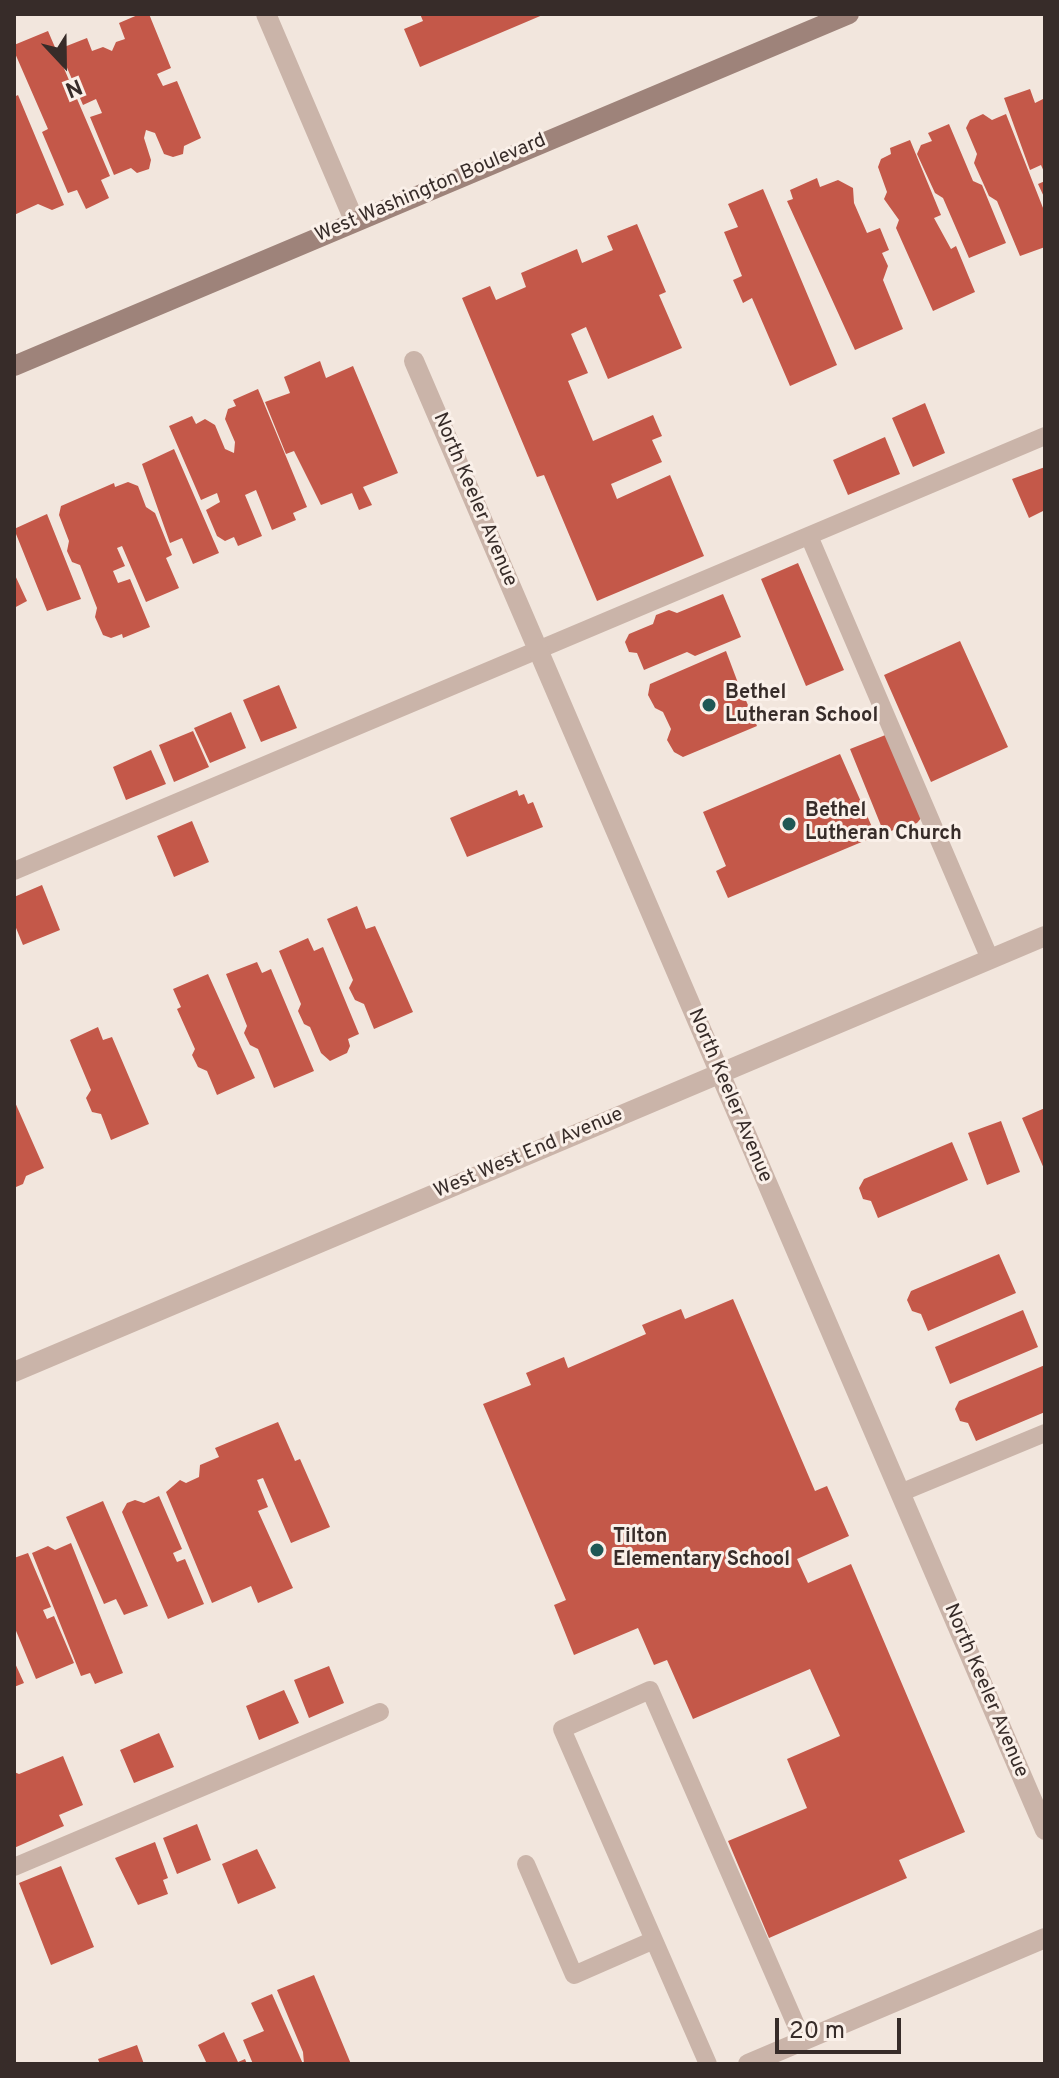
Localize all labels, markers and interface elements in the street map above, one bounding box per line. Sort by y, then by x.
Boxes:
north arrow [24,24,104,104]
text: N [61,71,86,102]
street label: West Washington Boulevard [312,129,550,249]
street label: North Keeler Avenue [427,409,521,591]
place label: Bethel Lutheran School [725,682,878,729]
marker: Bethel Lutheran School [700,696,718,714]
place label: Bethel Lutheran Church [805,800,962,847]
marker: Bethel Lutheran Church [780,815,798,833]
street label: North Keeler Avenue [682,1005,776,1187]
street label: West West End Avenue [431,1103,627,1205]
place label: Tilton Elementary School [613,1526,790,1573]
marker: Tilton Elementary School [588,1541,606,1559]
street label: North Keeler Avenue [938,1600,1032,1782]
scale bar [779,2002,905,2052]
text: 20 m [789,2017,845,2047]

